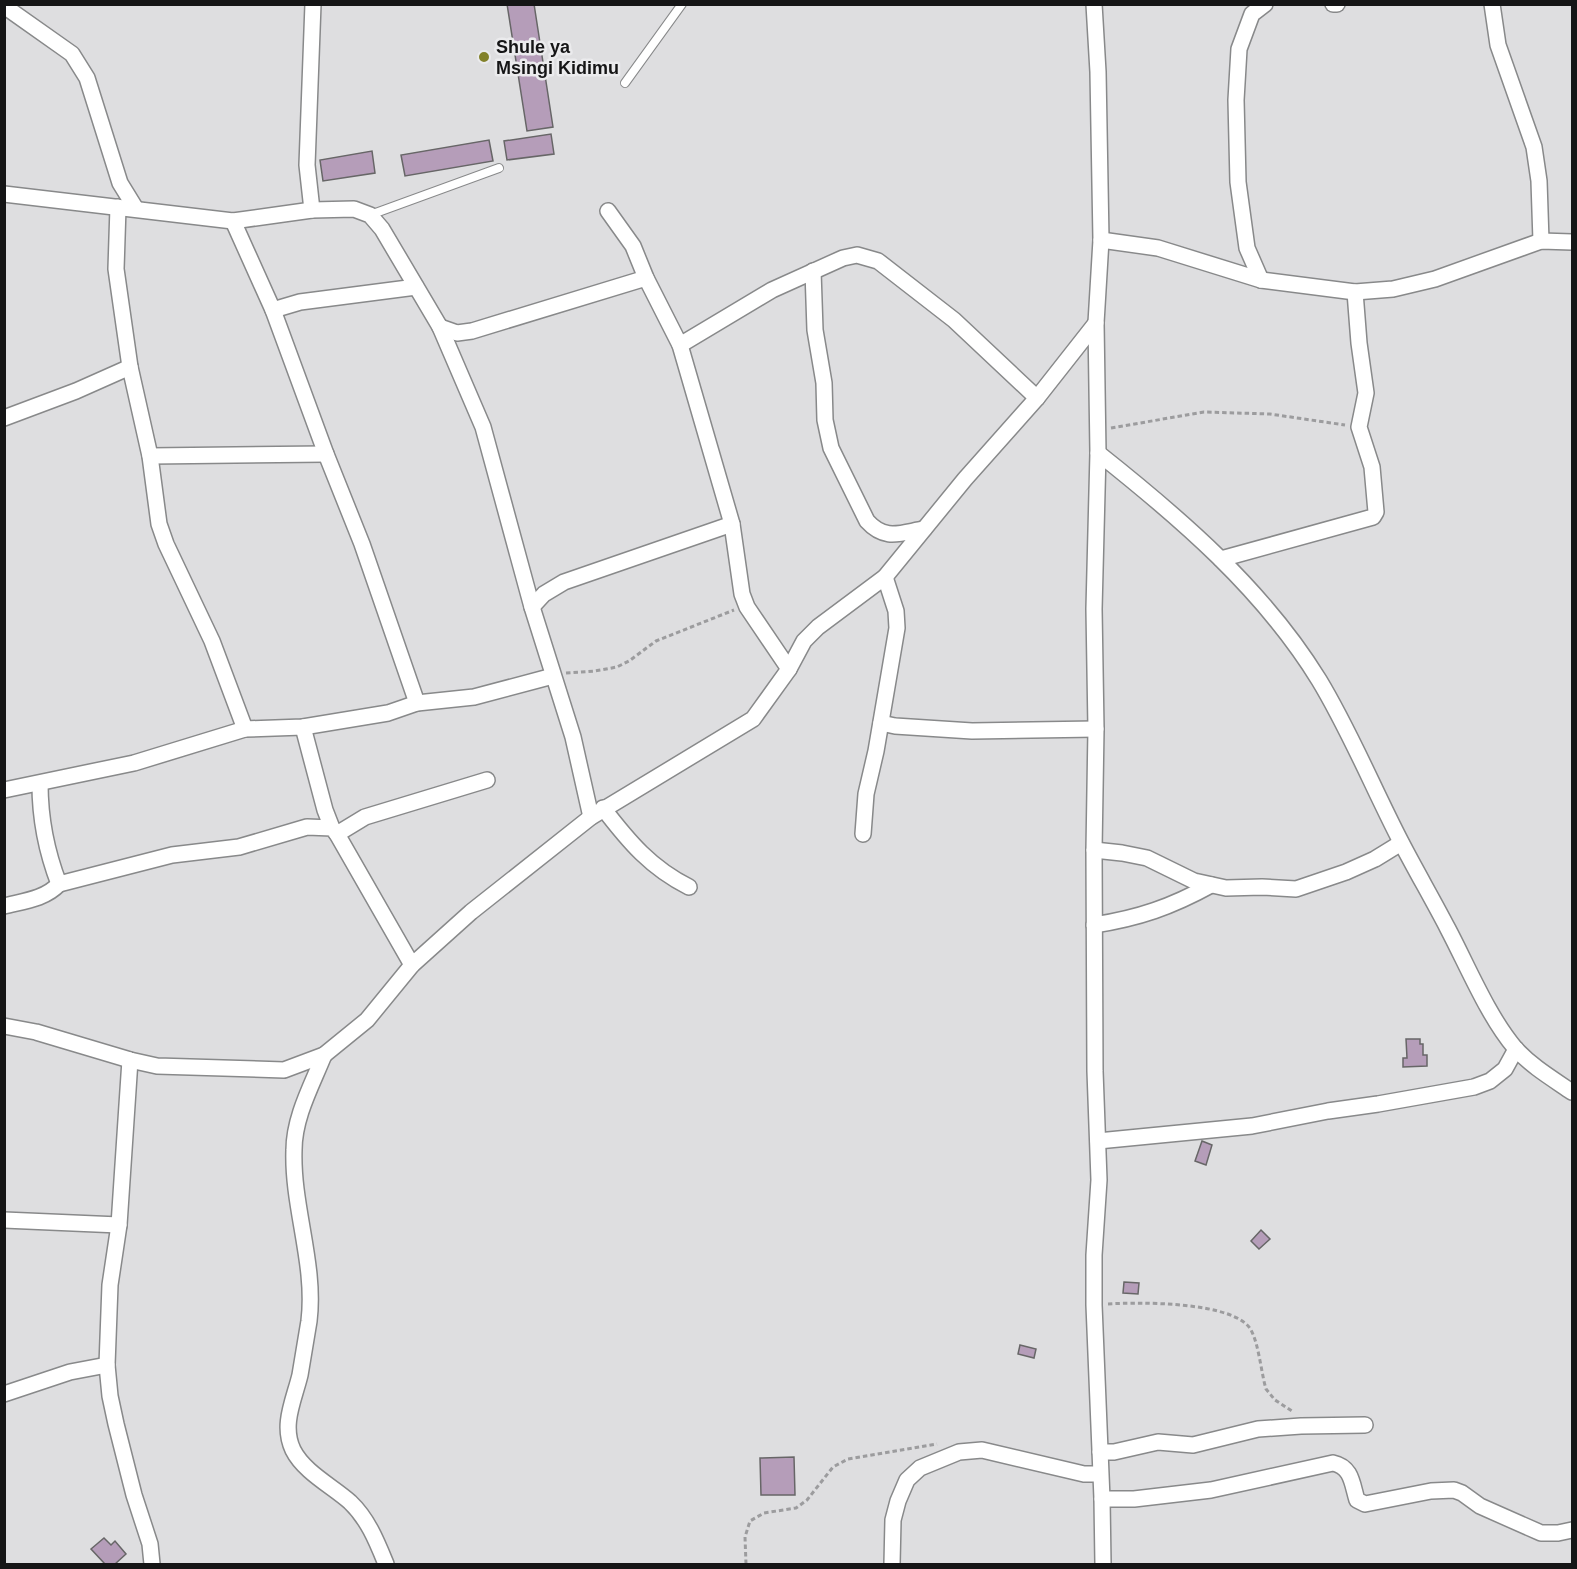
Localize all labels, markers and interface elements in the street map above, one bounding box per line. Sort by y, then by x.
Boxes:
place label: Shule ya Msingi Kidimu [496,37,619,78]
marker: Shule ya Msingi Kidimu [477,50,491,64]

